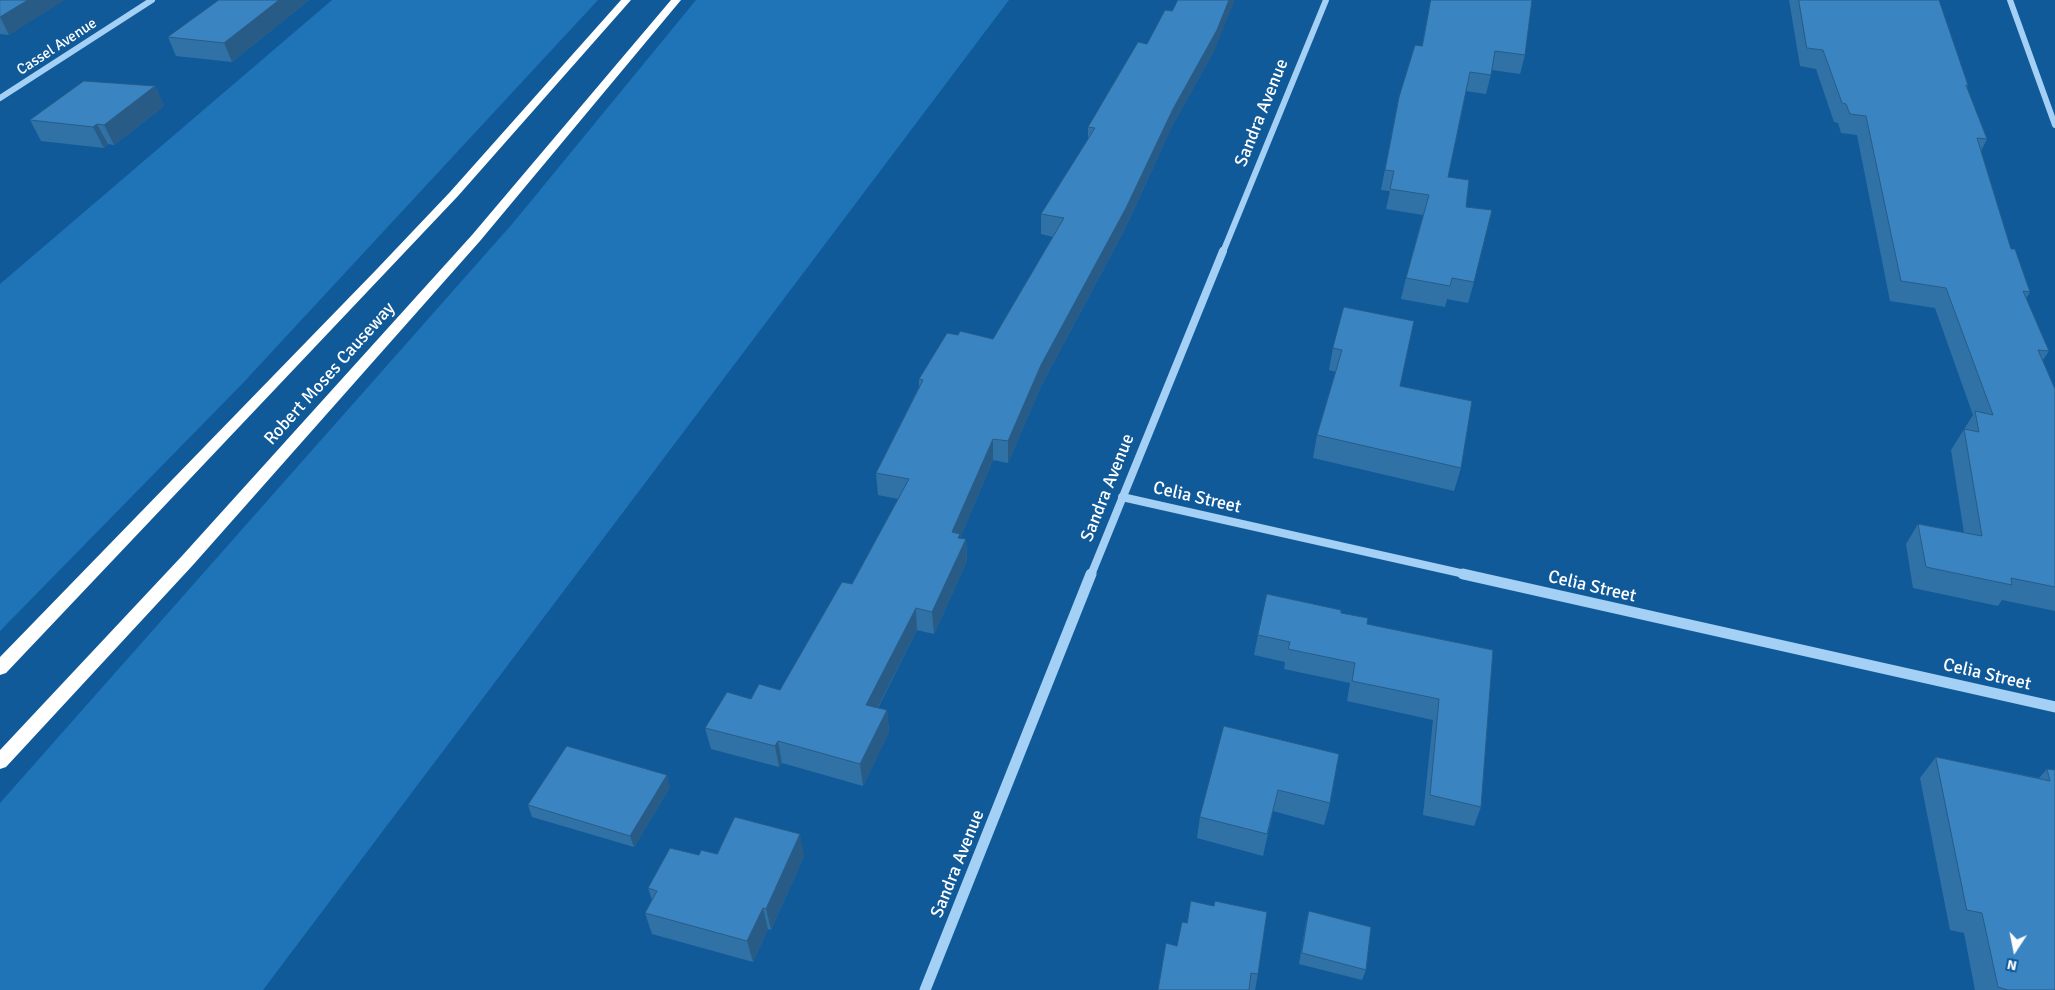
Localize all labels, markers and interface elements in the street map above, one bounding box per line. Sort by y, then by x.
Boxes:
street label: Cassel Avenue [14,14,100,80]
street label: Sandra Avenue [1231,56,1293,170]
street label: Robert Moses Causeway [260,298,400,450]
street label: Sandra Avenue [1077,431,1139,545]
street label: Celia Street [1151,477,1243,519]
street label: Celia Street [1546,566,1638,608]
street label: Celia Street [1941,654,2033,696]
street label: Sandra Avenue [927,807,989,921]
north arrow [1990,925,2040,975]
text: N [2006,956,2018,974]

